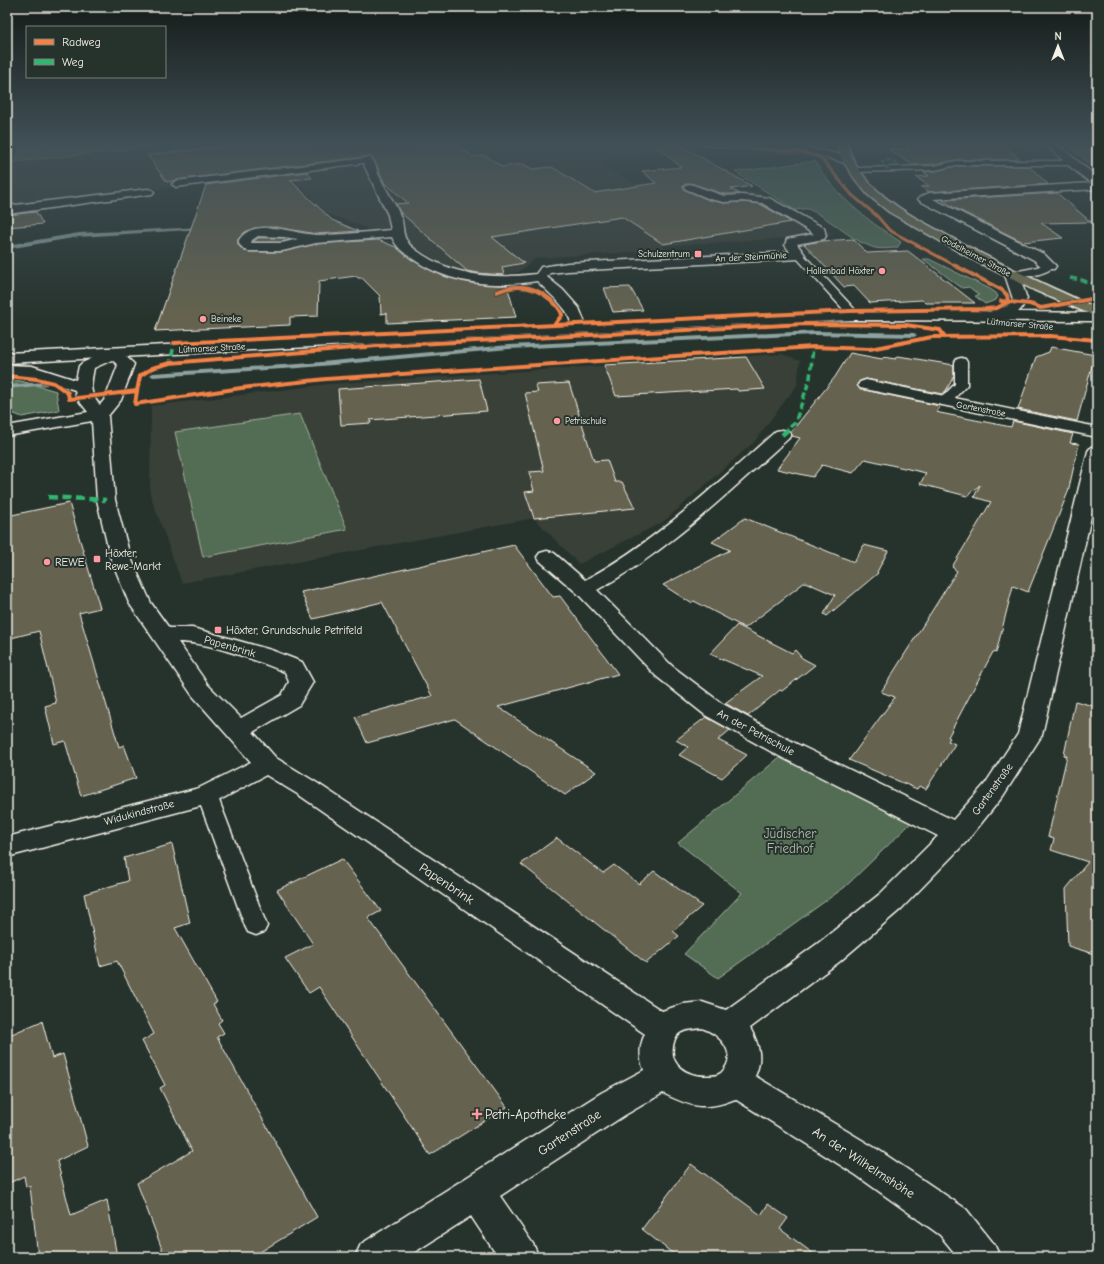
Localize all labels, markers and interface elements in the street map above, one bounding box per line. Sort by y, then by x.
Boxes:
legend [26,26,166,78]
north arrow [1038,26,1078,66]
text: N [1054,30,1062,43]
text: Radweg [62,35,101,49]
text: Weg [62,55,84,69]
street label: Godelheimer Straße [940,233,1013,279]
place label: Schulzentrum [638,249,690,259]
marker: Schulzentrum [693,249,703,259]
street label: An der Steinmühle [715,250,787,264]
place label: Hallenbad Höxter [806,266,874,276]
marker: Hallenbad Höxter [877,266,887,276]
marker: Beineke [198,314,208,324]
place label: Beineke [211,314,242,324]
street label: Lütmarser Straße [986,316,1054,332]
street label: Lütmarser Straße [178,341,246,355]
street label: Gartenstraße [955,399,1007,419]
marker: Petrischule [552,416,562,426]
place label: Petrischule [565,416,607,426]
place label: Höxter, Rewe-Markt [105,547,162,573]
marker: Höxter, Rewe-Markt [92,554,102,564]
place label: REWE [55,556,85,569]
marker: REWE [42,557,52,567]
place label: Höxter, Grundschule Petrifeld [226,624,363,637]
marker: Höxter, Grundschule Petrifeld [213,625,223,635]
street label: Papenbrink [203,633,258,660]
street label: An der Petrischule [715,707,797,759]
street label: Gartenstraße [969,760,1016,818]
street label: Widukindstraße [103,797,176,828]
park label: Jüdischer Friedhof [764,826,817,856]
street label: Papenbrink [417,860,477,908]
street label: Gartenstraße [535,1106,604,1158]
place label: Petri-Apotheke [485,1107,567,1122]
marker: Petri-Apotheke [472,1109,482,1119]
street label: An der Wilhelmshöhe [810,1124,918,1201]

